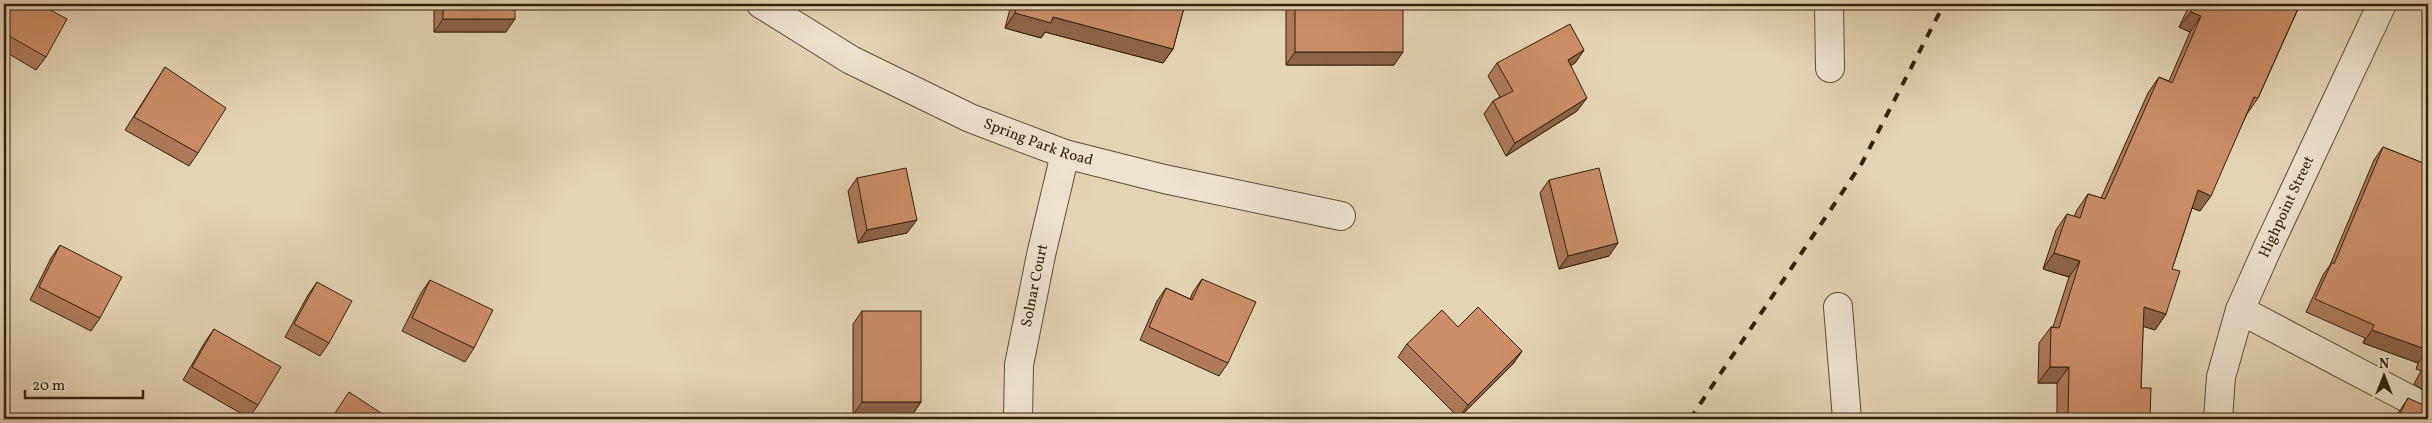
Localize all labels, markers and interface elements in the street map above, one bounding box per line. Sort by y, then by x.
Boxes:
street label: Spring Park Road [980,114,1095,171]
street label: Highpoint Street [2254,153,2320,261]
street label: Solnar Court [1016,242,1054,329]
north arrow [2360,350,2410,400]
text: N [2379,355,2389,374]
scale bar [25,368,142,400]
text: 20 m [32,376,65,397]

